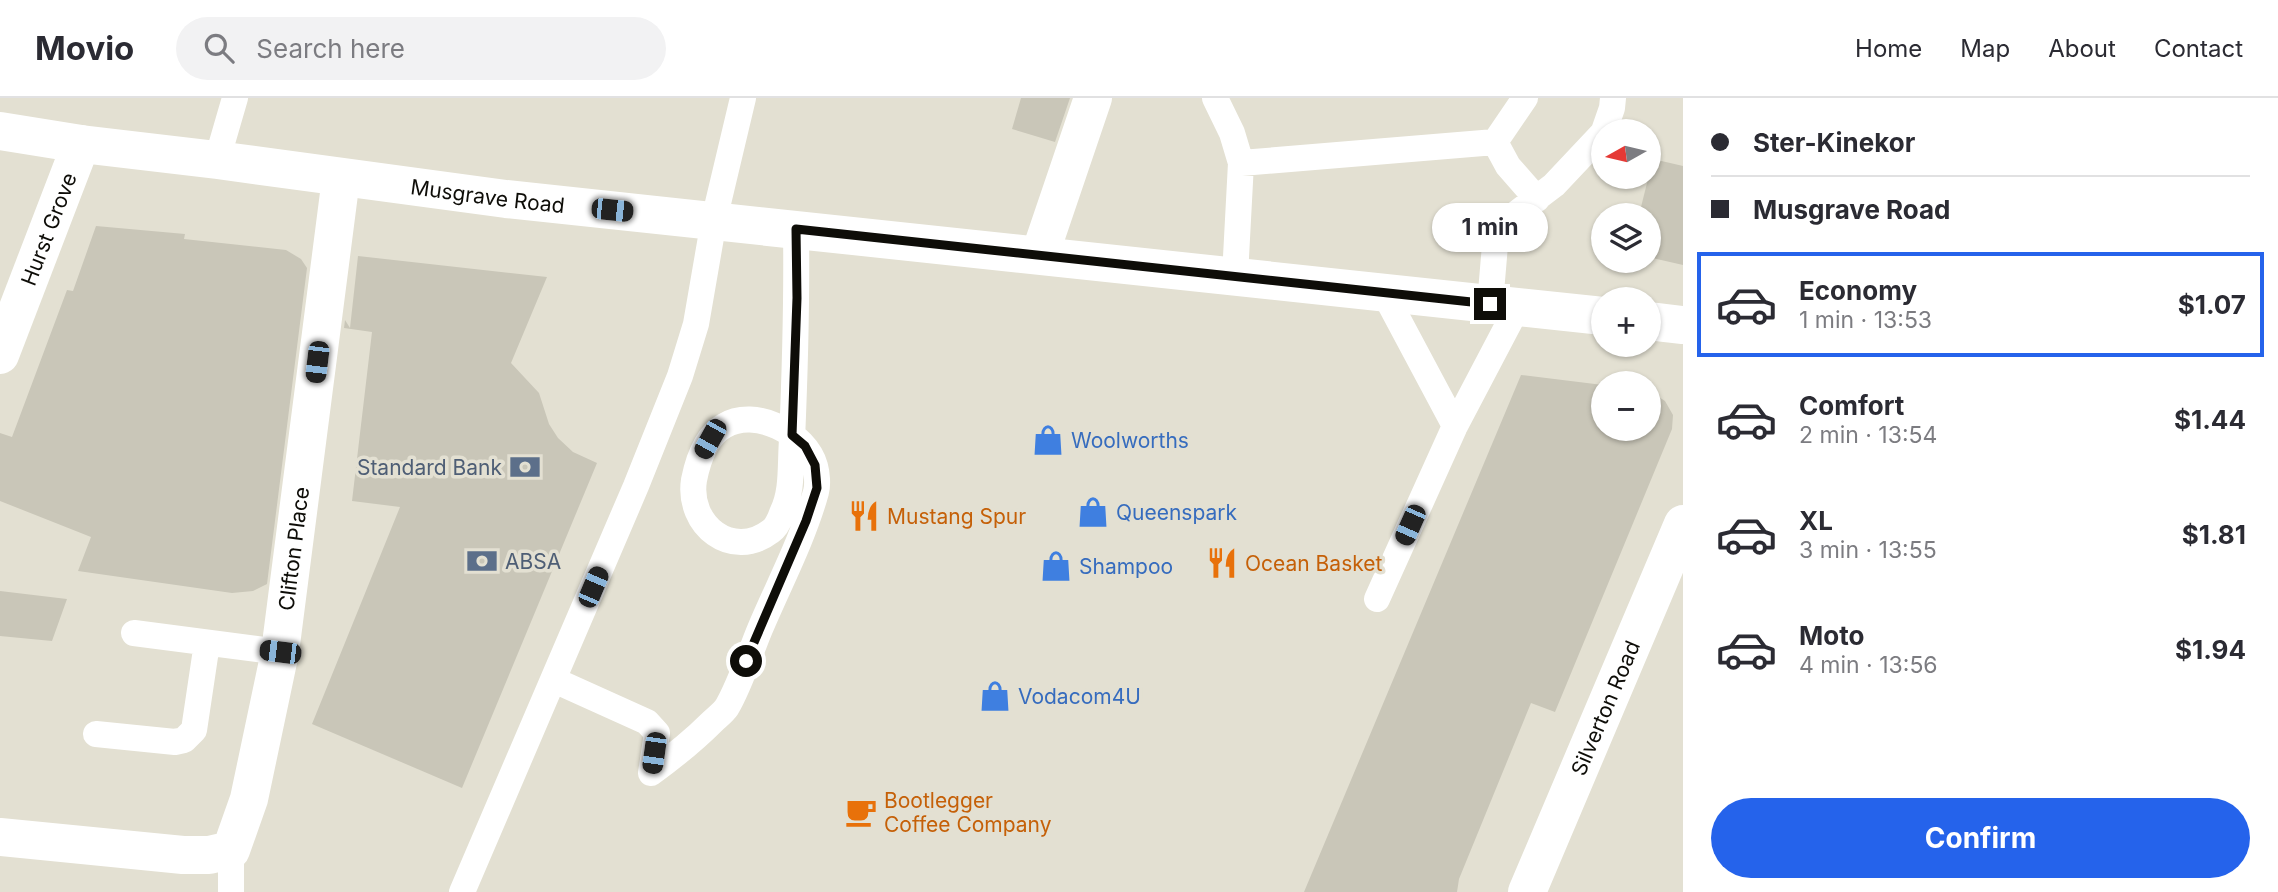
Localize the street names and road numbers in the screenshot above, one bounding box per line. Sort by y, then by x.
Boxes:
street label: Hurst Grove [15,169,81,289]
street label: Musgrave Road [409,174,566,218]
street label: Clifton Place [273,485,314,612]
street label: Silverton Road [1565,637,1645,779]

